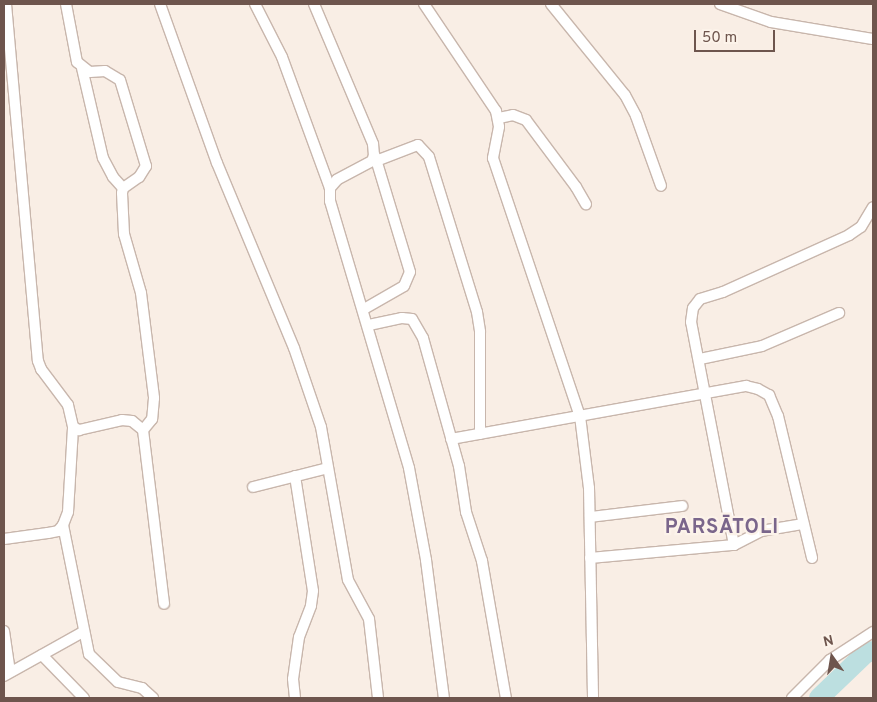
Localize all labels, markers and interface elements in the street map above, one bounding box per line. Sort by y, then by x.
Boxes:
scale bar [697,20,778,52]
text: 50 m [702,29,737,48]
district label: PARSĀTOLI [664,516,780,540]
north arrow [807,632,857,682]
text: N [822,632,835,651]

